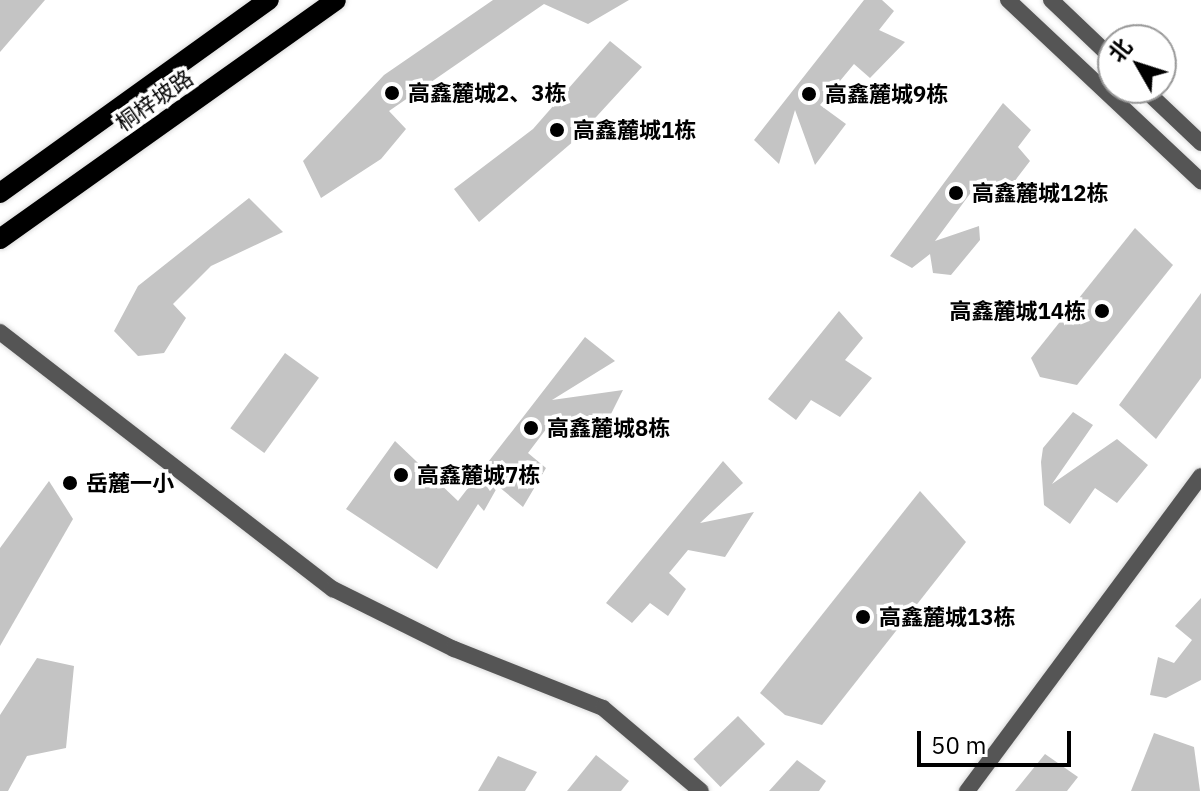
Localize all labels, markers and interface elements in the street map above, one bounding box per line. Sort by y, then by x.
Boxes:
north arrow [1097,24,1177,104]
text: 北 [1101,32,1138,68]
street label: 桐梓坡路 [110,64,198,136]
place label: 高鑫麓城2、3栋 [408,80,566,106]
place label: 高鑫麓城9栋 [825,81,948,107]
marker: 高鑫麓城2、3栋 [383,84,401,102]
marker: 高鑫麓城9栋 [800,85,818,103]
place label: 高鑫麓城1栋 [573,117,696,143]
marker: 高鑫麓城1栋 [548,121,566,139]
place label: 高鑫麓城12栋 [972,180,1108,206]
marker: 高鑫麓城12栋 [947,184,965,202]
place label: 高鑫麓城14栋 [950,298,1086,324]
marker: 高鑫麓城14栋 [1093,302,1111,320]
place label: 高鑫麓城8栋 [547,415,670,441]
marker: 高鑫麓城8栋 [522,419,540,437]
place label: 高鑫麓城7栋 [417,462,540,488]
marker: 高鑫麓城7栋 [392,466,410,484]
place label: 岳麓一小 [86,470,174,496]
marker: 岳麓一小 [61,474,79,492]
place label: 高鑫麓城13栋 [879,604,1015,630]
marker: 高鑫麓城13栋 [854,608,872,626]
scale bar [921,715,1075,765]
text: 50 m [931,729,986,761]

